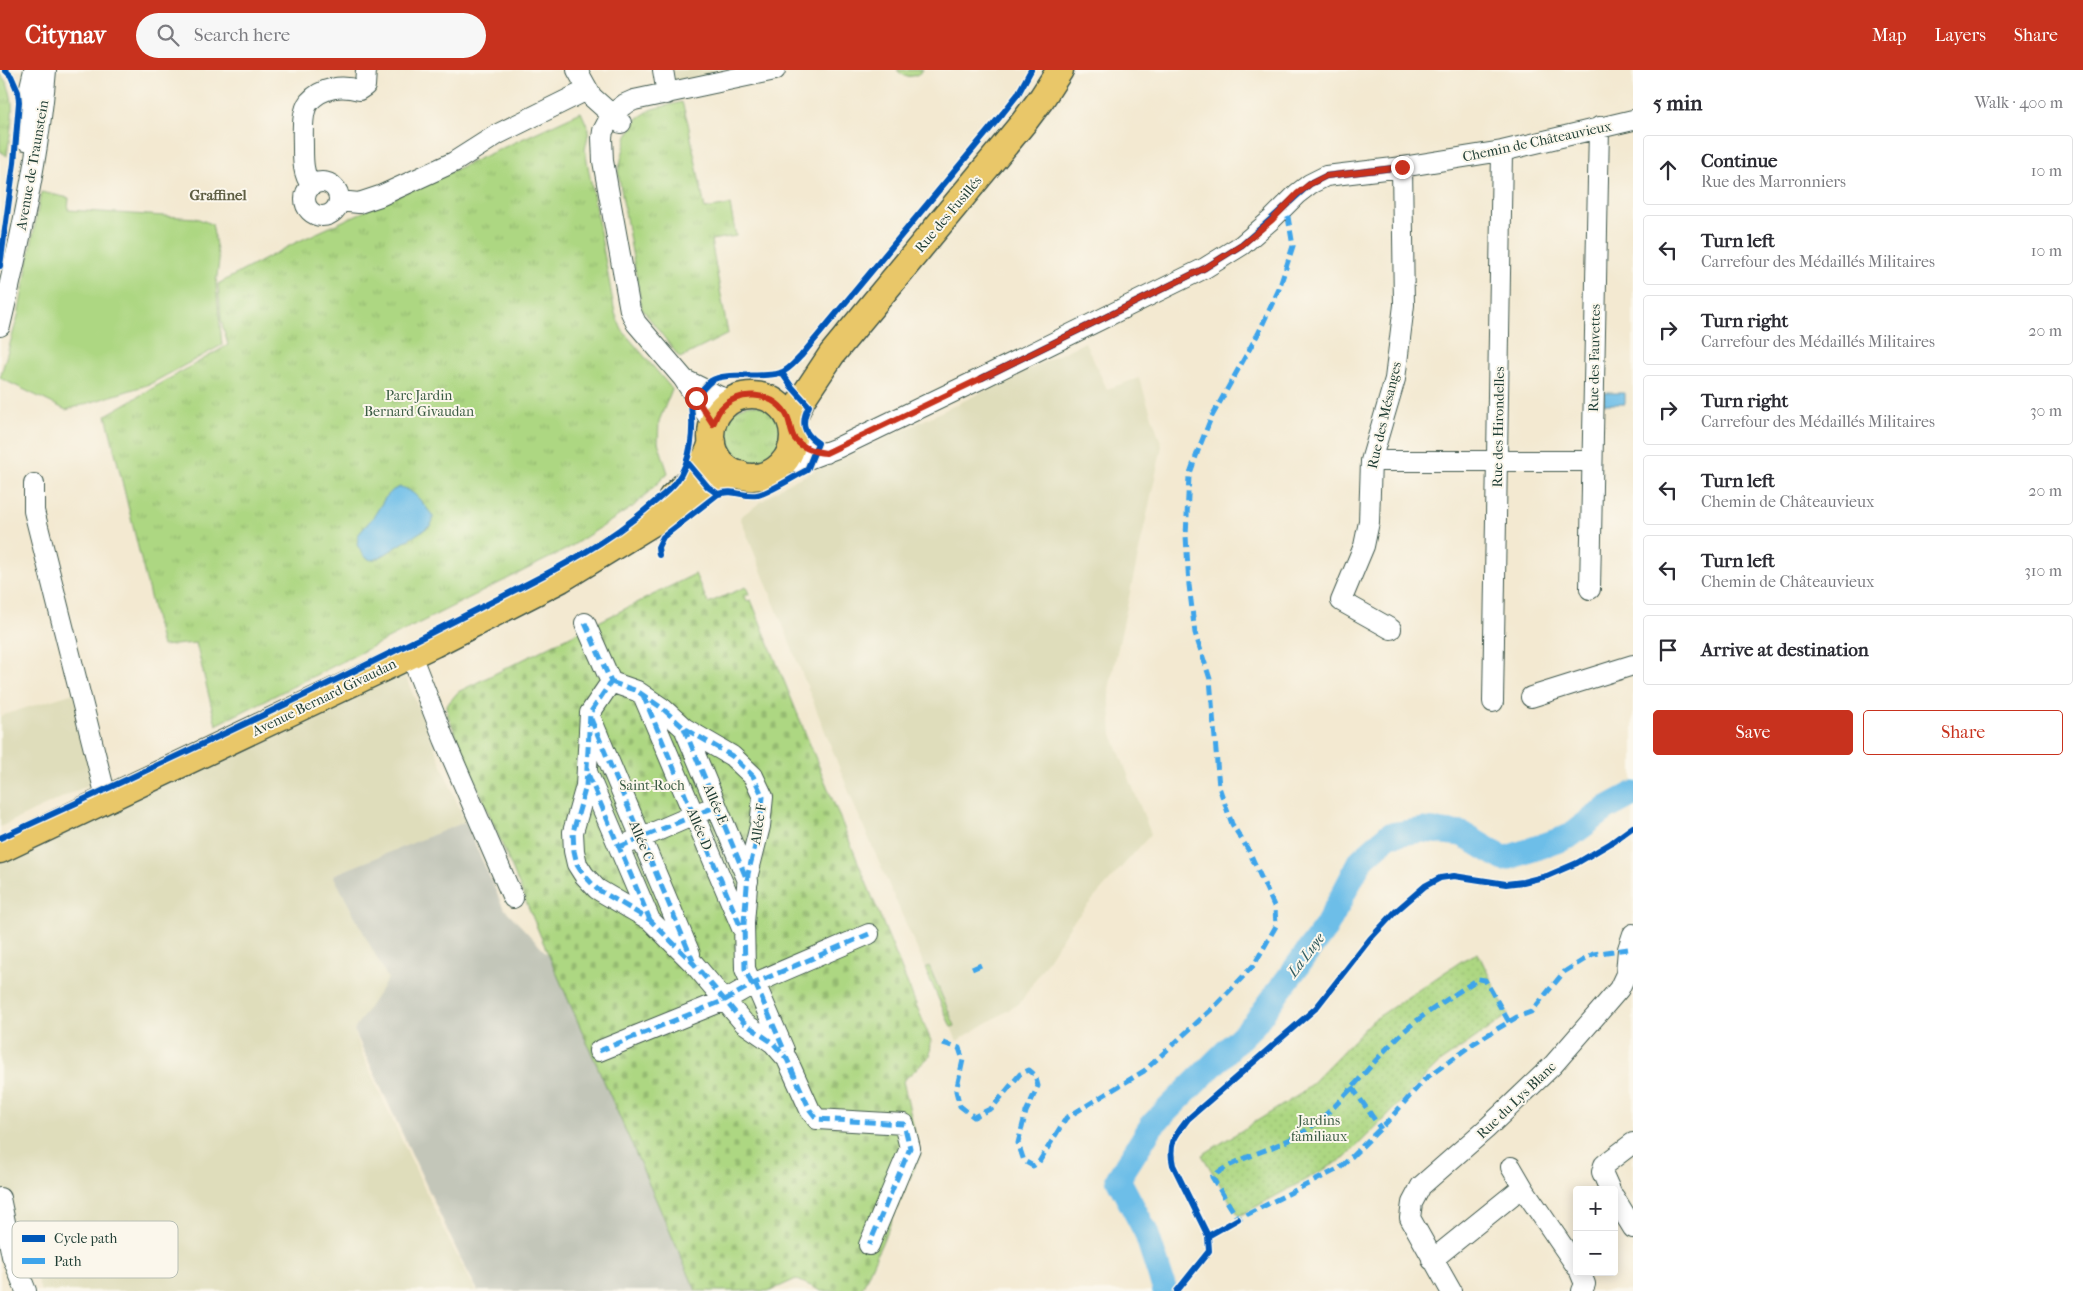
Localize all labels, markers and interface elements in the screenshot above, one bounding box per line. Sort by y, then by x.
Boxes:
search box [136,13,486,58]
text: Citynav [25,21,106,49]
icon: search [154,21,182,49]
text: Search here [194,24,290,46]
text: Map [1872,25,1906,46]
text: Layers [1934,25,1986,46]
text: Share [2014,25,2058,46]
text: 5 min [1653,91,1702,115]
text: Walk · 400 m [1974,93,2063,112]
street label: Avenue de Traunstein [12,99,52,233]
street label: Chemin de Châteauvieux [1461,117,1614,166]
text: Continue [1701,150,1777,172]
route end [1391,156,1414,179]
icon: ahead [1654,156,1682,184]
text: 10 m [2031,161,2062,180]
text: Rue des Marronniers [1701,172,1846,191]
street label: Rue des Fusillés [911,173,985,256]
district label: Graffinel [189,186,247,204]
text: Turn left [1701,230,1775,252]
icon: left [1654,236,1682,264]
text: 10 m [2031,241,2062,260]
text: Carrefour des Médaillés Militaires [1701,252,1935,271]
street label: Rue des Fauvettes [1585,304,1604,412]
text: Turn right [1701,310,1788,332]
icon: right [1654,316,1682,344]
text: 20 m [2028,321,2062,340]
text: Carrefour des Médaillés Militaires [1701,332,1935,351]
street label: Rue des Mésanges [1364,360,1405,470]
street label: Rue des Hirondelles [1489,366,1508,488]
park label: Parc Jardin Bernard Givaudan [364,387,474,420]
route start [685,387,708,410]
text: Turn right [1701,390,1788,412]
icon: right [1654,396,1682,424]
text: 30 m [2030,401,2062,420]
text: Carrefour des Médaillés Militaires [1701,412,1935,431]
text: Turn left [1701,470,1775,492]
icon: left [1654,476,1682,504]
text: 20 m [2028,481,2062,500]
text: Chemin de Châteauvieux [1701,492,1874,511]
text: Turn left [1701,550,1775,572]
icon: left [1654,556,1682,584]
text: 310 m [2024,561,2062,580]
text: Chemin de Châteauvieux [1701,572,1874,591]
icon: arrive [1654,636,1682,664]
text: Arrive at destination [1701,639,1869,661]
street label: Avenue Bernard Givaudan [248,655,399,740]
button: Save [1653,710,1853,755]
button: Share [1863,710,2063,755]
park label: Saint-Roch [619,777,685,794]
street label: Allée E [699,781,732,827]
street label: Allée F [747,802,770,847]
street label: Allée D [683,805,716,853]
street label: Allée C [625,817,658,864]
water label: La Luye [1283,929,1329,981]
street label: Rue du Lys Blanc [1473,1058,1560,1142]
park label: Jardins familiaux [1291,1112,1348,1145]
map controls [1573,1186,1618,1276]
button: + [1573,1186,1618,1231]
legend [12,1221,178,1278]
text: Cycle path [54,1230,118,1247]
button: − [1573,1231,1618,1276]
text: Path [54,1253,82,1270]

